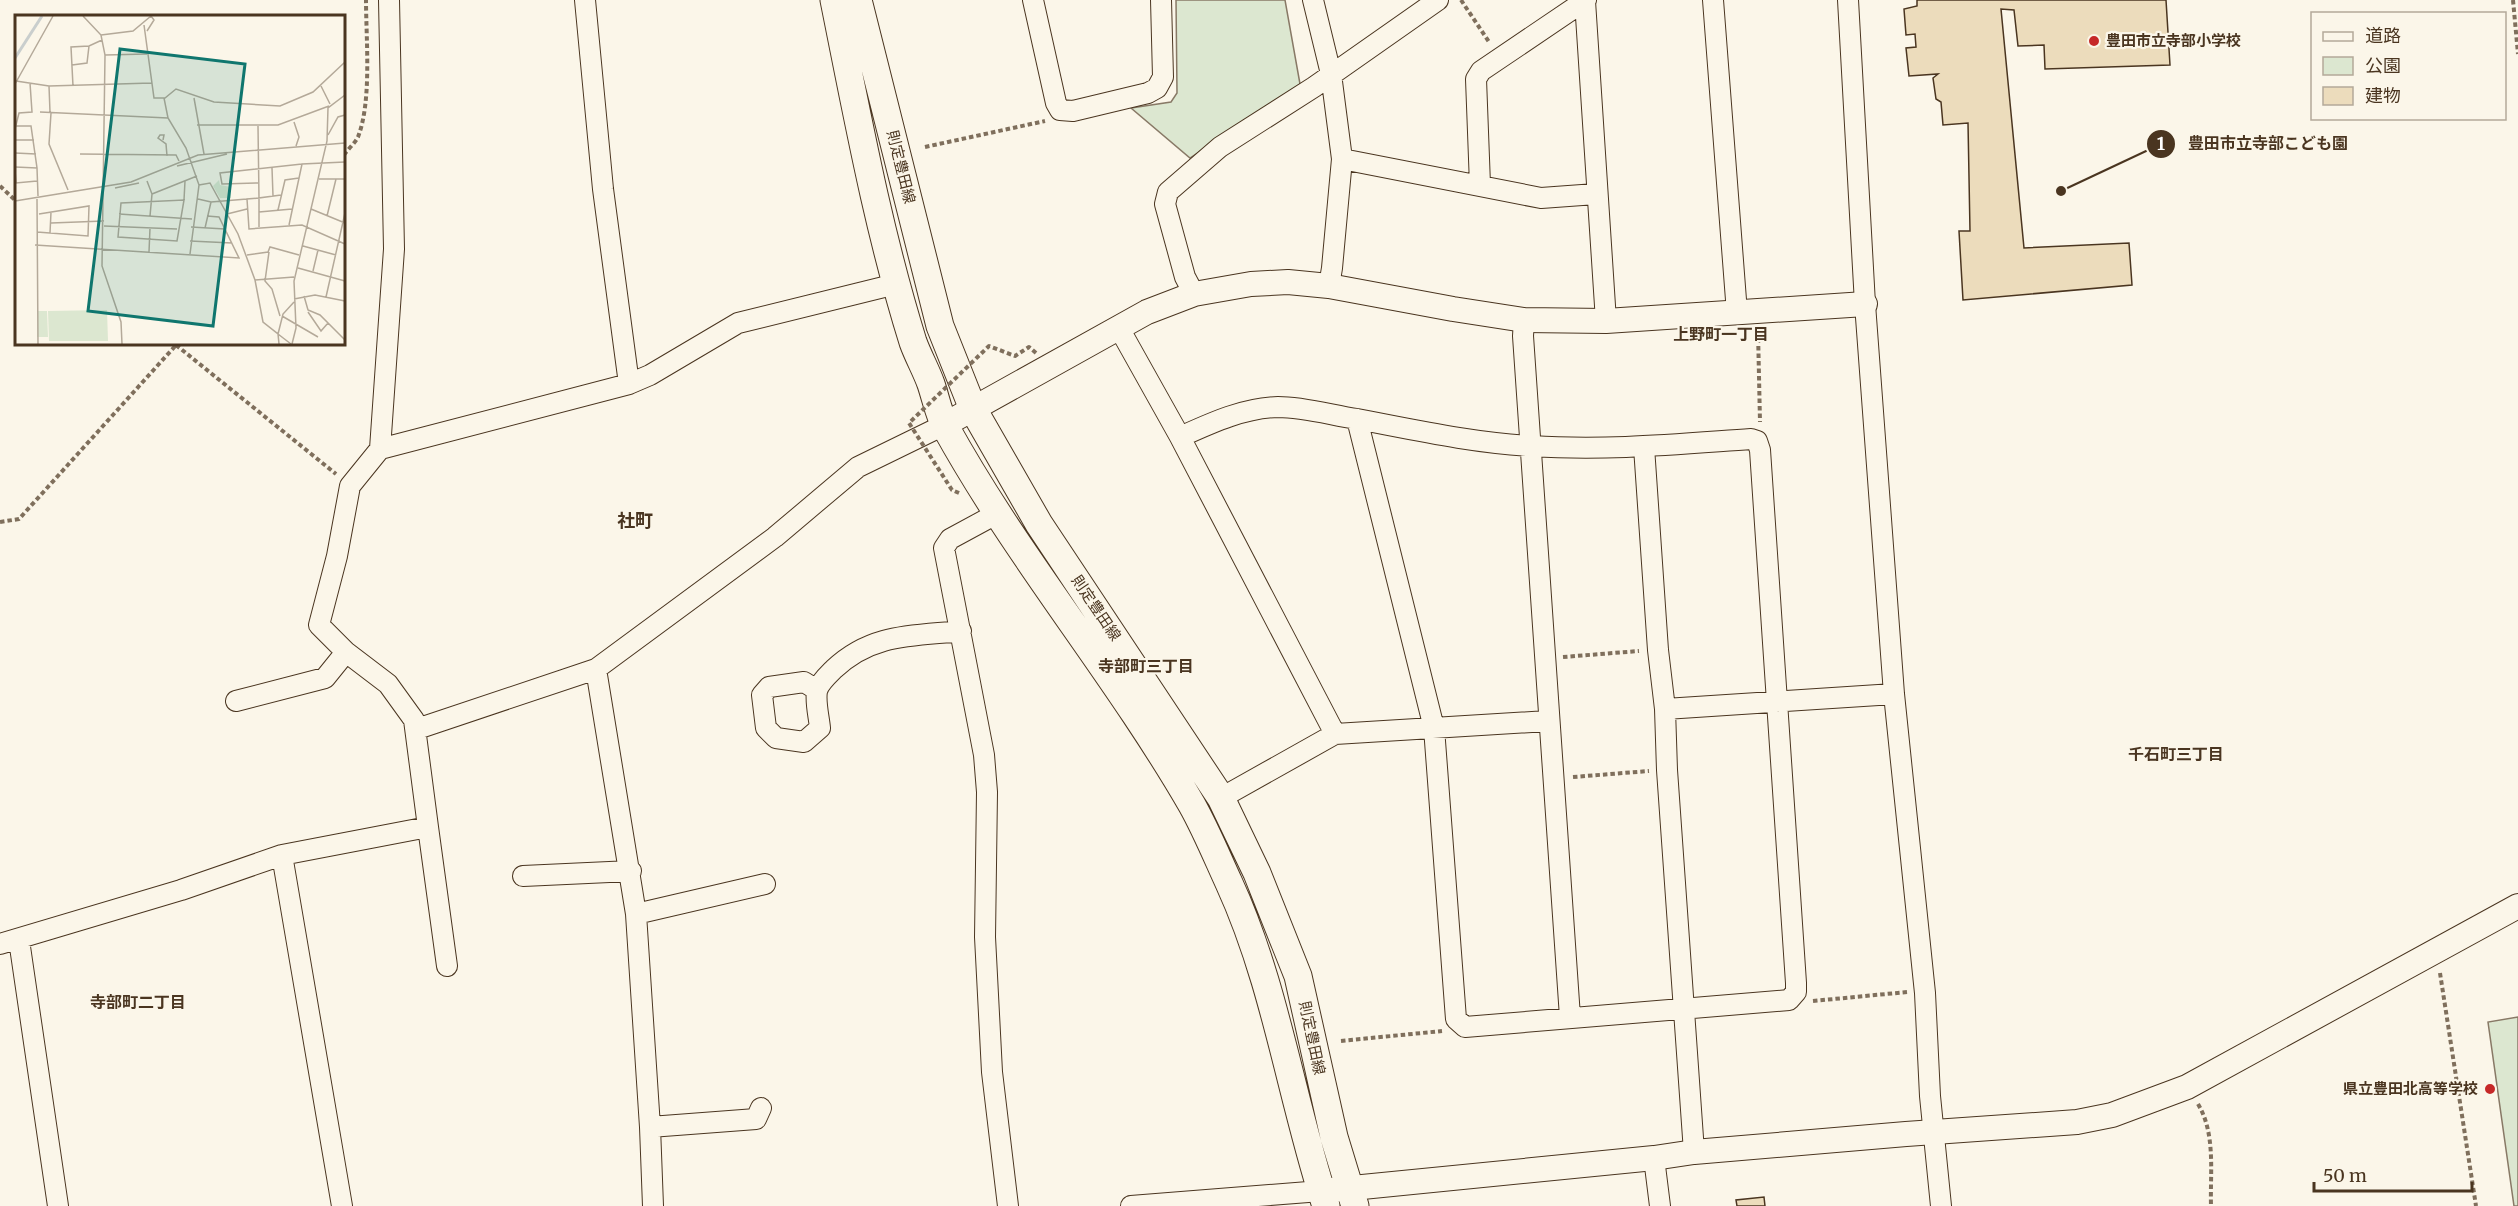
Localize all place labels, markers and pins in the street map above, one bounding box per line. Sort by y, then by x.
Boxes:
place label: 豊田市立寺部小学校 [2106,31,2241,50]
marker: 豊田市立寺部小学校 [2087,34,2101,48]
callout: 豊田市立寺部こども園 [2146,127,2360,161]
place label: 県立豊田北高等学校 [2343,1079,2478,1098]
marker: 県立豊田北高等学校 [2483,1082,2497,1096]

